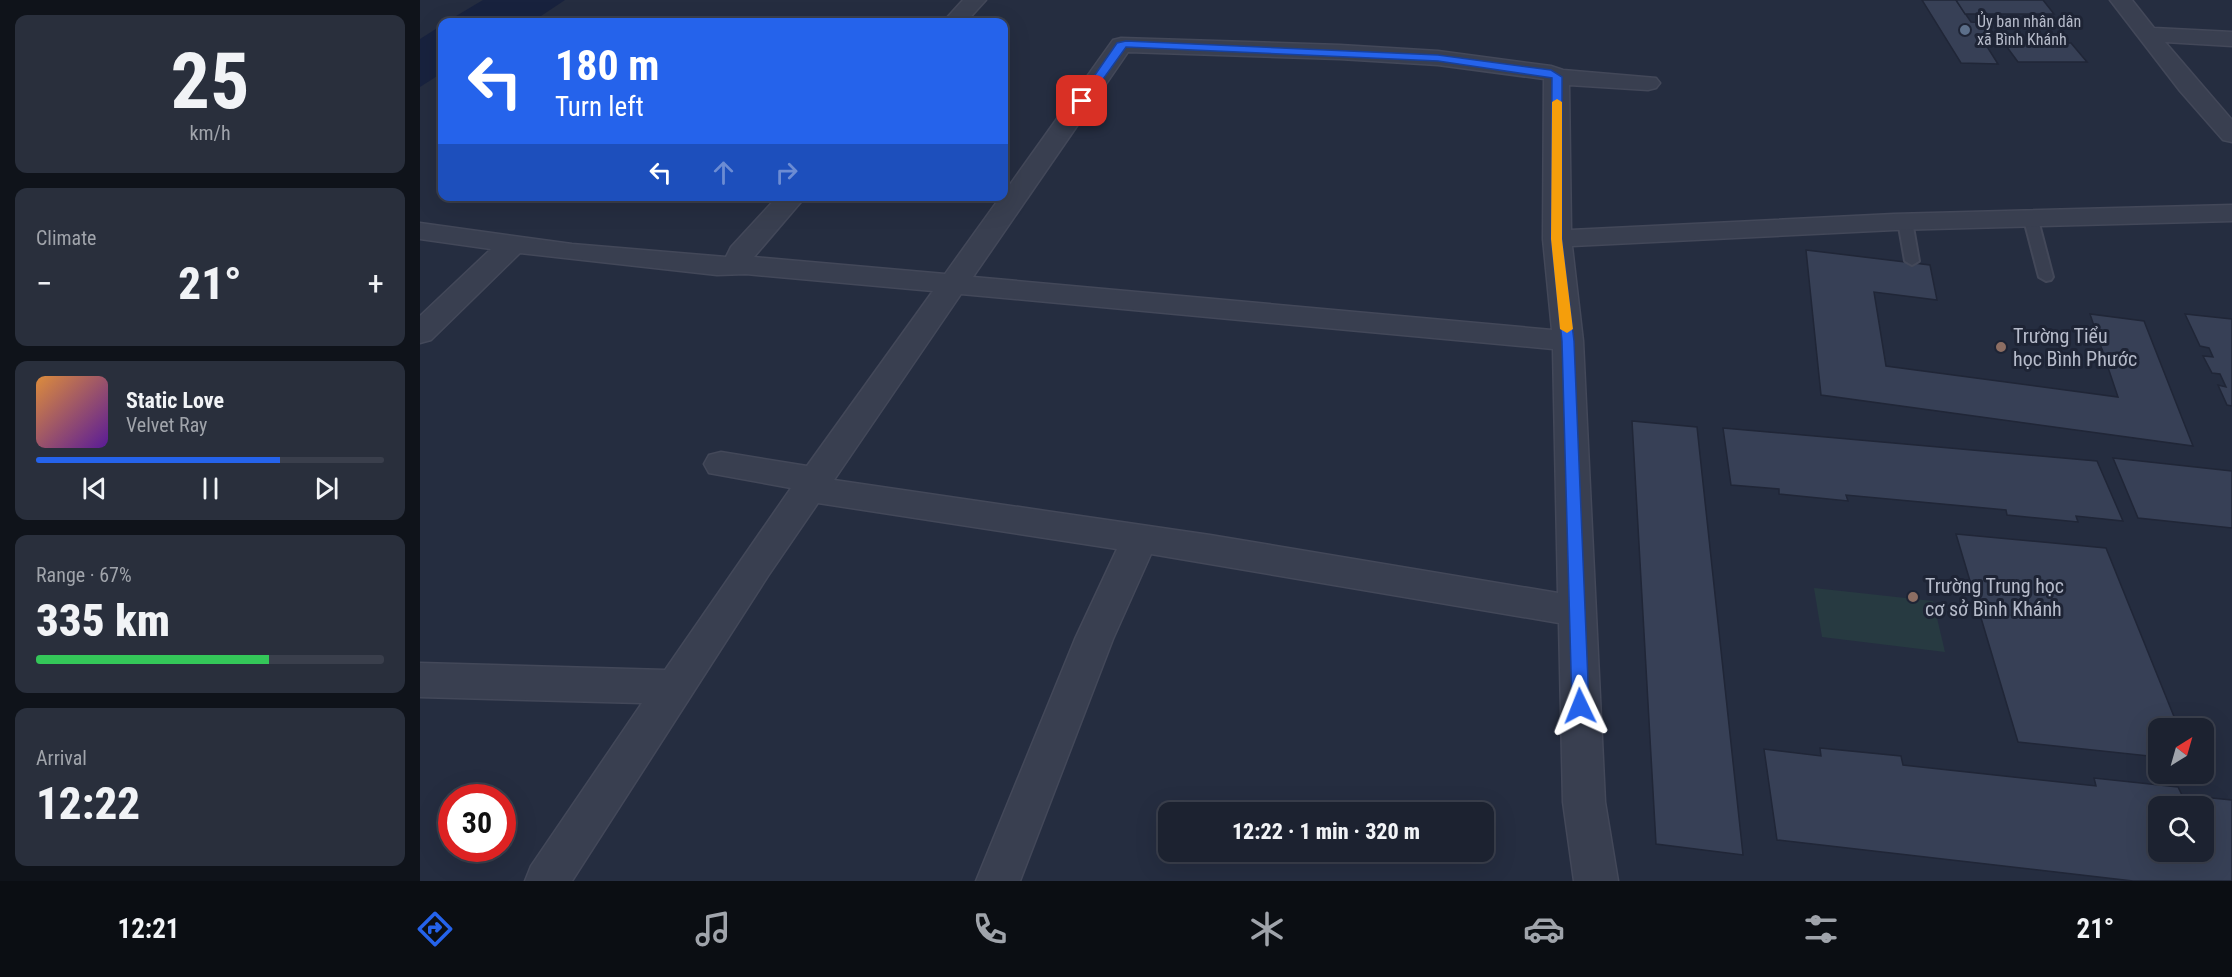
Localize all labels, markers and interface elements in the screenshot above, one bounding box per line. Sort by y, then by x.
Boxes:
place label: Ủy ban nhân dân xã Bình Khánh [1977,11,2081,49]
marker: Ủy ban nhân dân xã Bình Khánh [1958,23,1972,37]
text: 25 [171,36,249,127]
text: 180 m [555,41,660,90]
icon: left [456,42,534,120]
pin [1056,75,1107,126]
icon: arrive [1065,84,1098,117]
text: Turn left [555,91,644,123]
text: km/h [189,121,231,145]
icon: left [644,156,677,189]
icon: ahead [707,156,740,189]
icon: right [770,156,803,189]
text: Climate [36,226,96,250]
text: 21° [178,257,242,310]
text: − [36,264,53,303]
text: + [368,264,384,303]
place label: Trường Tiểu học Bình Phước [2013,324,2137,371]
marker: Trường Tiểu học Bình Phước [1994,340,2008,354]
text: Static Love [126,388,224,413]
text: Velvet Ray [126,413,207,437]
icon: previous [78,472,111,505]
icon: pause [194,472,227,505]
icon: next [310,472,343,505]
text: Range · 67% [36,563,132,587]
place label: Trường Trung học cơ sở Bình Khánh [1925,574,2064,621]
marker: Trường Trung học cơ sở Bình Khánh [1906,590,1920,604]
text: 335 km [36,594,170,647]
position arrow [1548,674,1612,738]
north arrow [2148,718,2214,784]
map controls [2148,718,2214,862]
text: Arrival [36,746,87,770]
text: 12:22 [36,777,140,830]
speed limit sign: 30 [438,784,516,862]
button: search [2148,796,2214,862]
text: 12:22 · 1 min · 320 m [1232,819,1420,844]
icon: directions [414,908,456,950]
icon: music [692,908,734,950]
icon: phone [969,908,1011,950]
icon: climate [1246,908,1288,950]
icon: car [1523,908,1565,950]
icon: filters [1800,908,1842,950]
text: 12:21 [118,913,179,945]
text: 21° [2077,913,2114,945]

